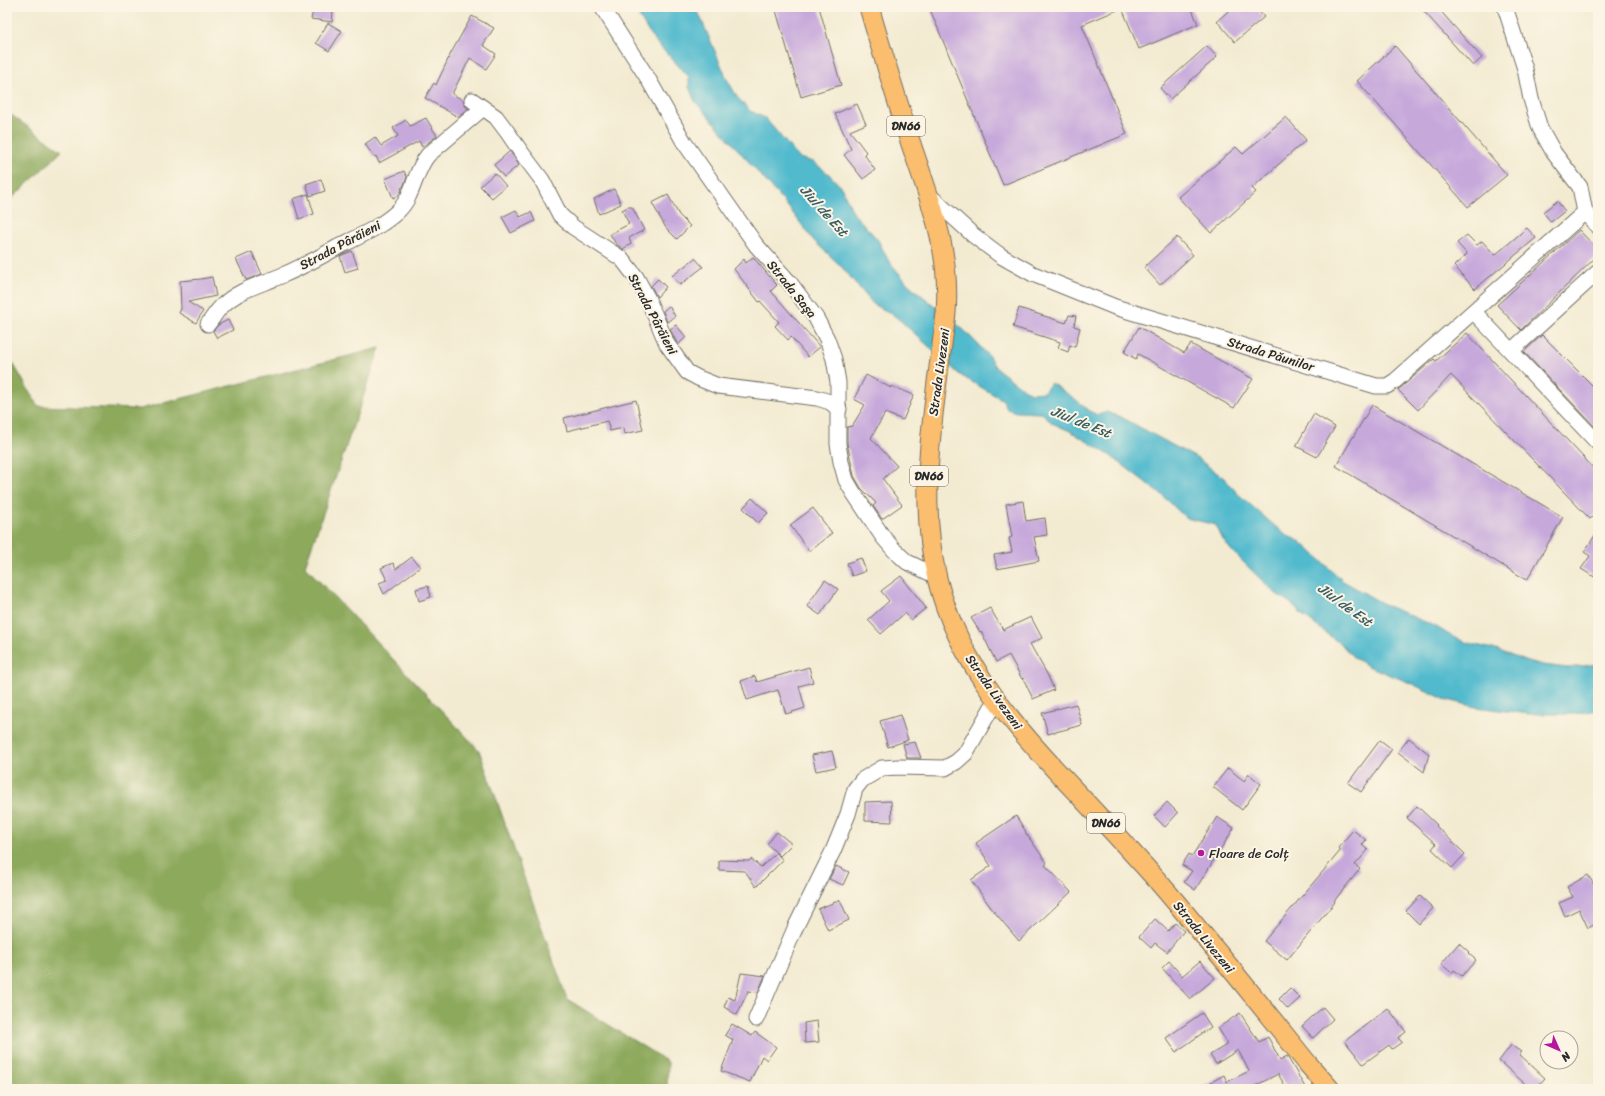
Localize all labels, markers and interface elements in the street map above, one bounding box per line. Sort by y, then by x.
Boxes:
road number: DN66 [887,116,925,136]
water label: Jiul de Est [794,179,856,244]
street label: Strada Pârăieni [295,214,385,276]
street label: Strada Saşa [761,255,823,324]
street label: Strada Pârăieni [622,269,684,359]
street label: Strada Livezeni [921,326,957,417]
street label: Strada Păunilor [1225,330,1318,378]
water label: Jiul de Est [1047,399,1117,446]
road number: DN66 [910,466,948,486]
water label: Jiul de Est [1312,576,1379,635]
street label: Strada Livezeni [959,649,1029,735]
road number: DN66 [1087,813,1125,833]
place label: Floare de Colț [1209,842,1289,865]
marker: Floare de Colț [1196,848,1206,858]
street label: Strada Livezeni [1167,895,1241,979]
north arrow [1539,1030,1579,1070]
text: N [1556,1047,1576,1066]

